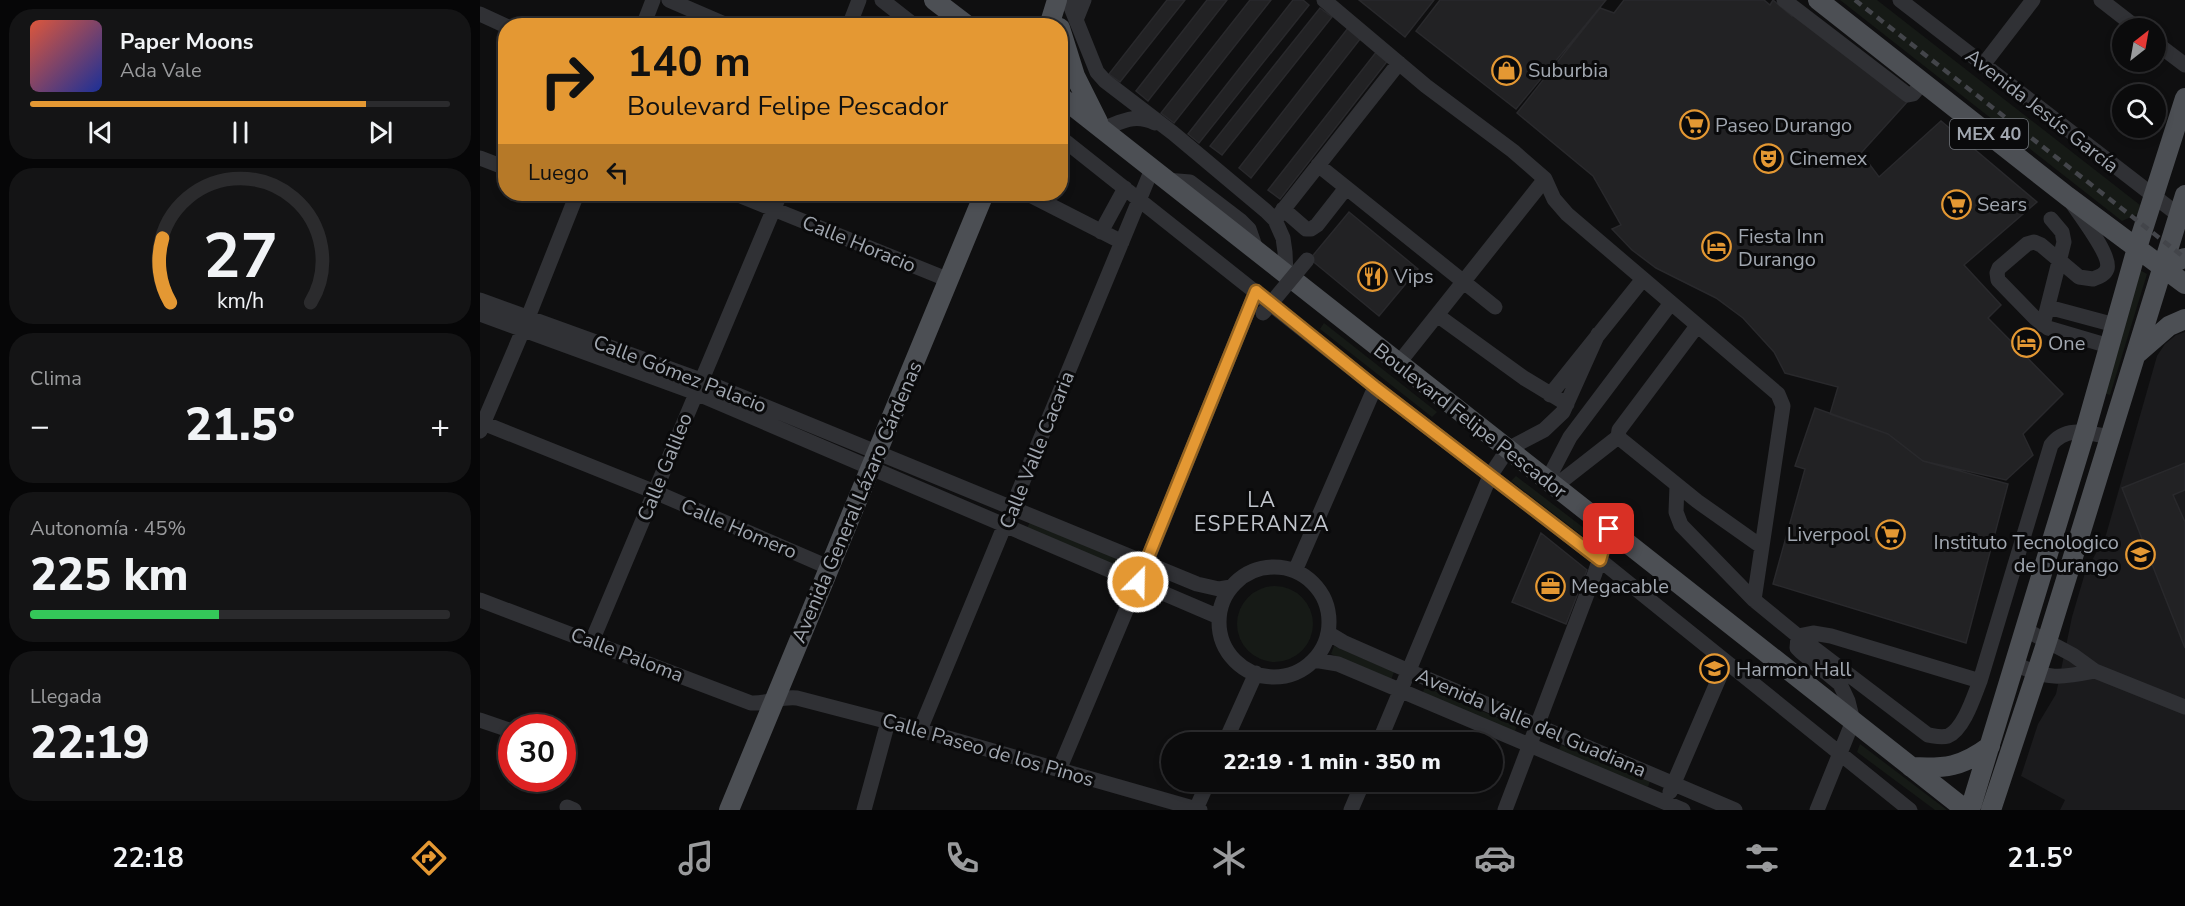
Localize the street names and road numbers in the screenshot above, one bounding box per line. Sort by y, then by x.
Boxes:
street label: Avenida Jesús García [1960,43,2124,179]
road number: MEX 40 [1950,119,2028,149]
street label: Calle Horacio [798,209,920,279]
street label: Calle Gómez Palacio [590,329,770,419]
street label: Boulevard Felipe Pescador [1368,337,1572,505]
street label: Avenida General Lázaro Cárdenas [785,357,929,647]
street label: Calle Valle Cacaria [993,367,1081,533]
street label: Calle Galileo [631,409,699,525]
street label: Calle Homero [677,492,801,566]
street label: Calle Paloma [567,621,687,689]
street label: Avenida Valle del Guadiana [1412,662,1650,784]
street label: Calle Paseo de los Pinos [879,707,1097,793]

